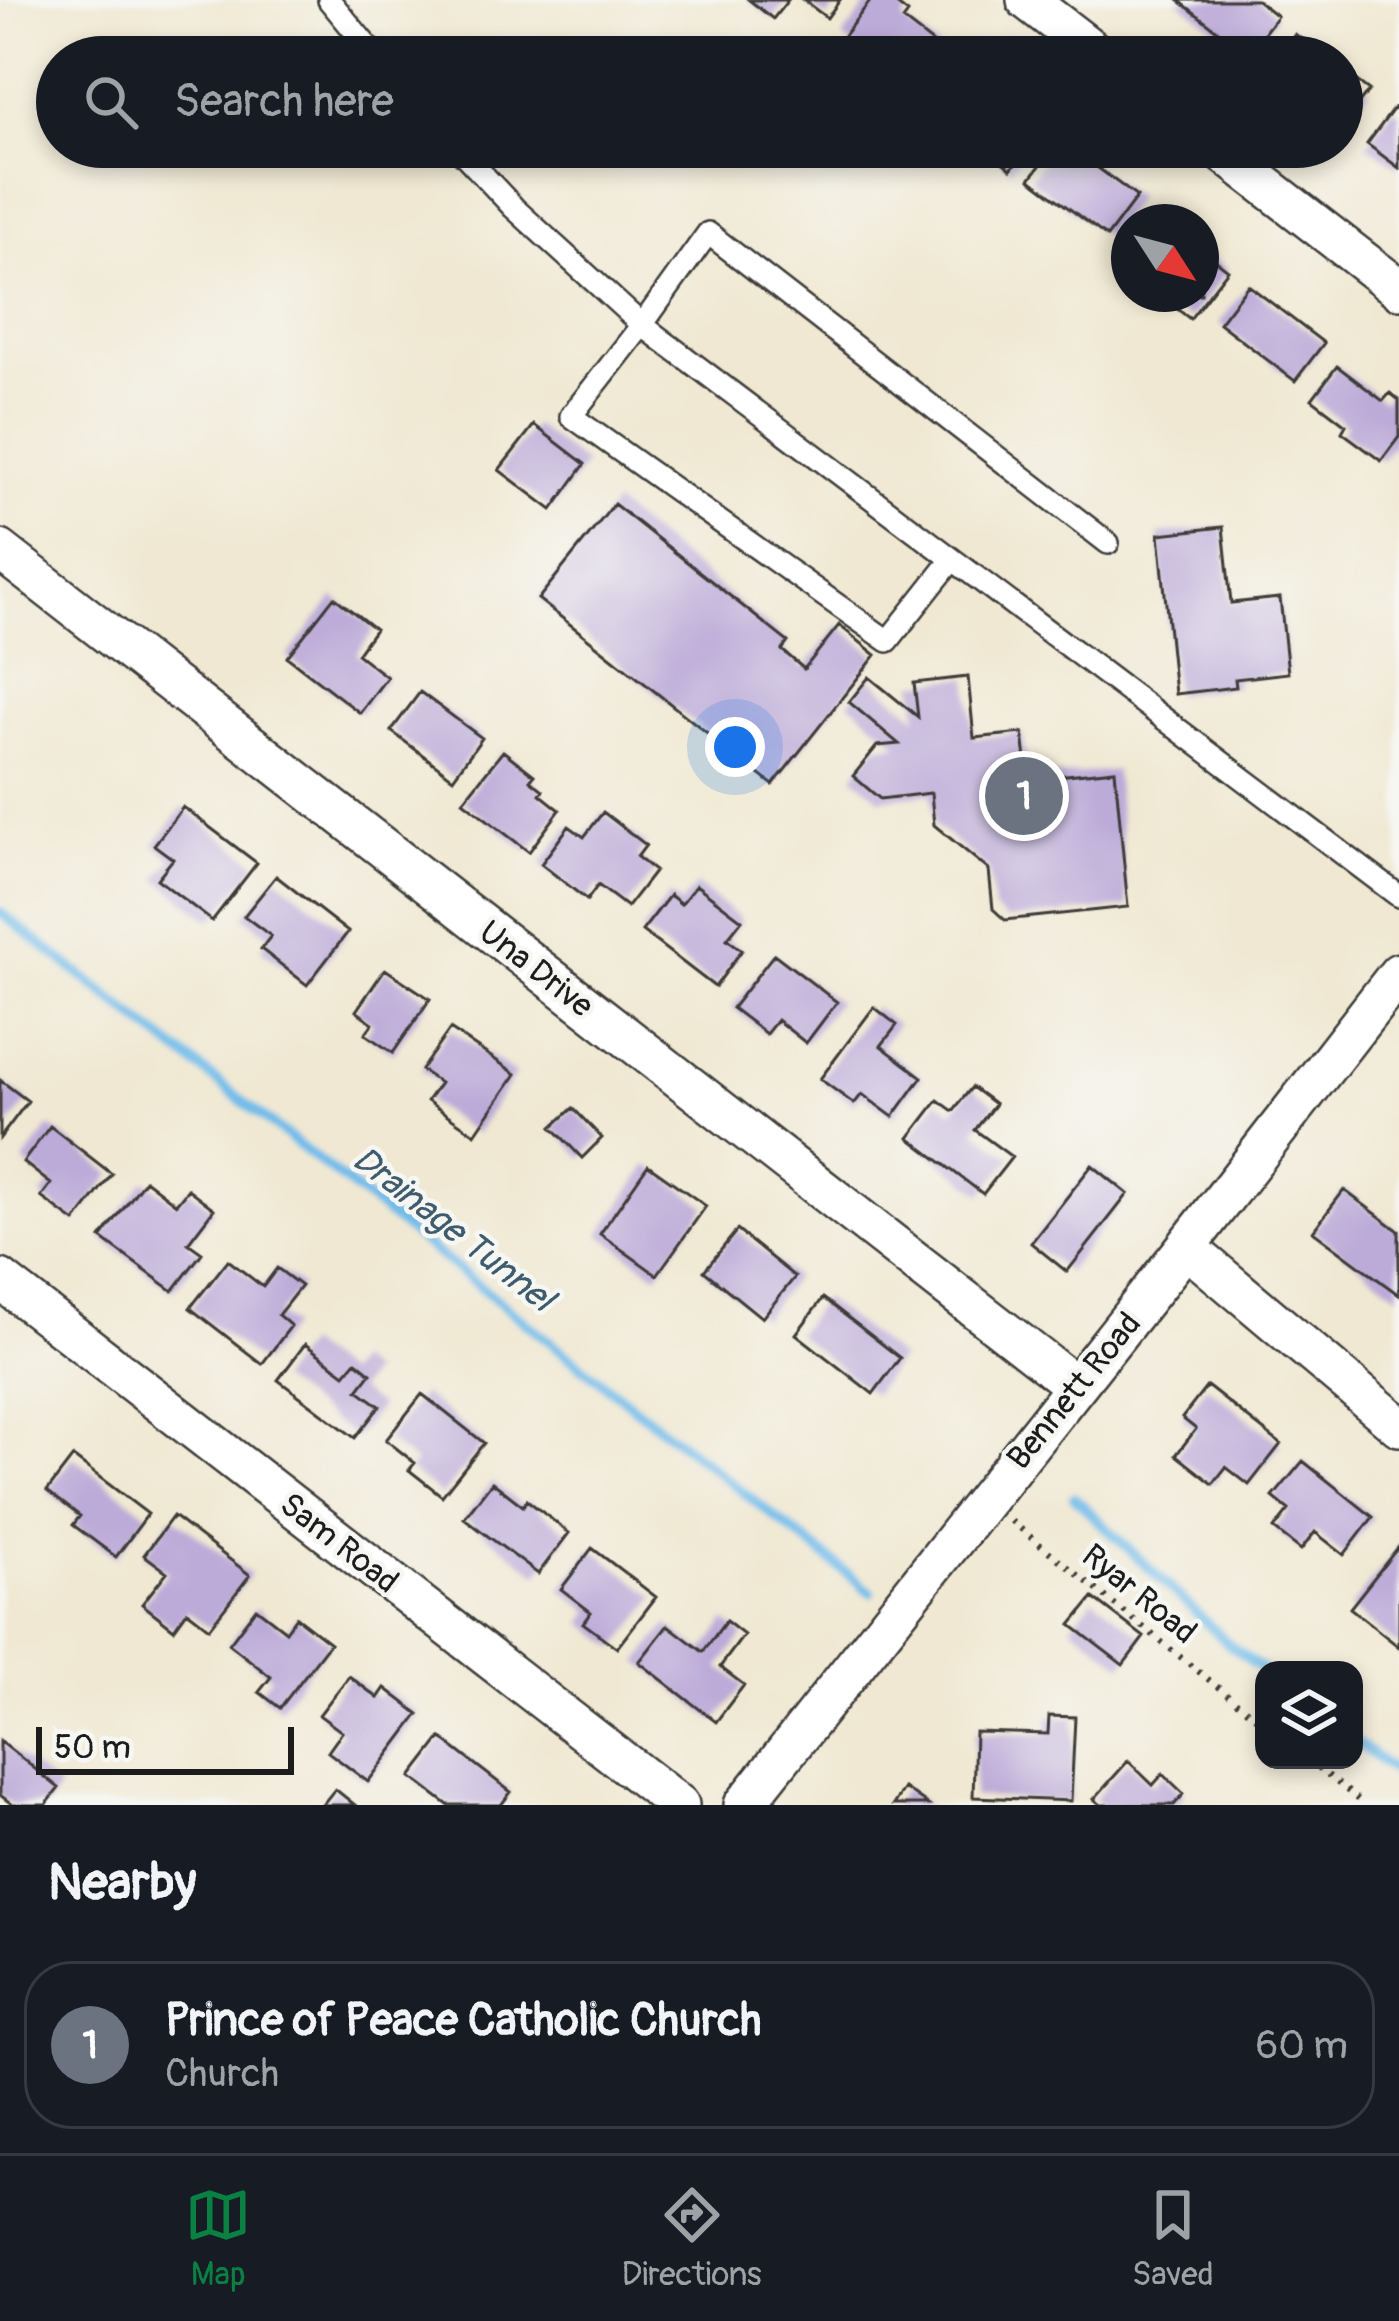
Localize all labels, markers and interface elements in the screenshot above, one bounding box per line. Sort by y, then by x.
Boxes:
search box [36,36,1363,168]
icon: search [78,69,144,135]
text: Search here [174,74,394,130]
north arrow [1111,204,1219,312]
your location [705,717,765,777]
pin: 1 [985,751,1063,841]
street label: Una Drive [471,912,601,1026]
water label: Drainage Tunnel [343,1137,565,1324]
street label: Bennett Road [998,1304,1150,1478]
street label: Sam Road [272,1484,407,1602]
street label: Ryar Road [1073,1535,1205,1653]
map controls [1255,1661,1363,1769]
button: layers [1255,1661,1363,1769]
scale bar [36,1721,294,1774]
text: 50 m [54,1727,131,1768]
text: Nearby [48,1851,196,1915]
text: Prince of Peace Catholic Church [165,1993,761,2049]
text: 1 [82,2021,98,2070]
text: 60 m [1256,2021,1348,2070]
text: Church [165,2049,279,2098]
tab: Map [185,2182,251,2295]
tab: Directions [622,2182,762,2295]
tab: Saved [1132,2182,1214,2295]

